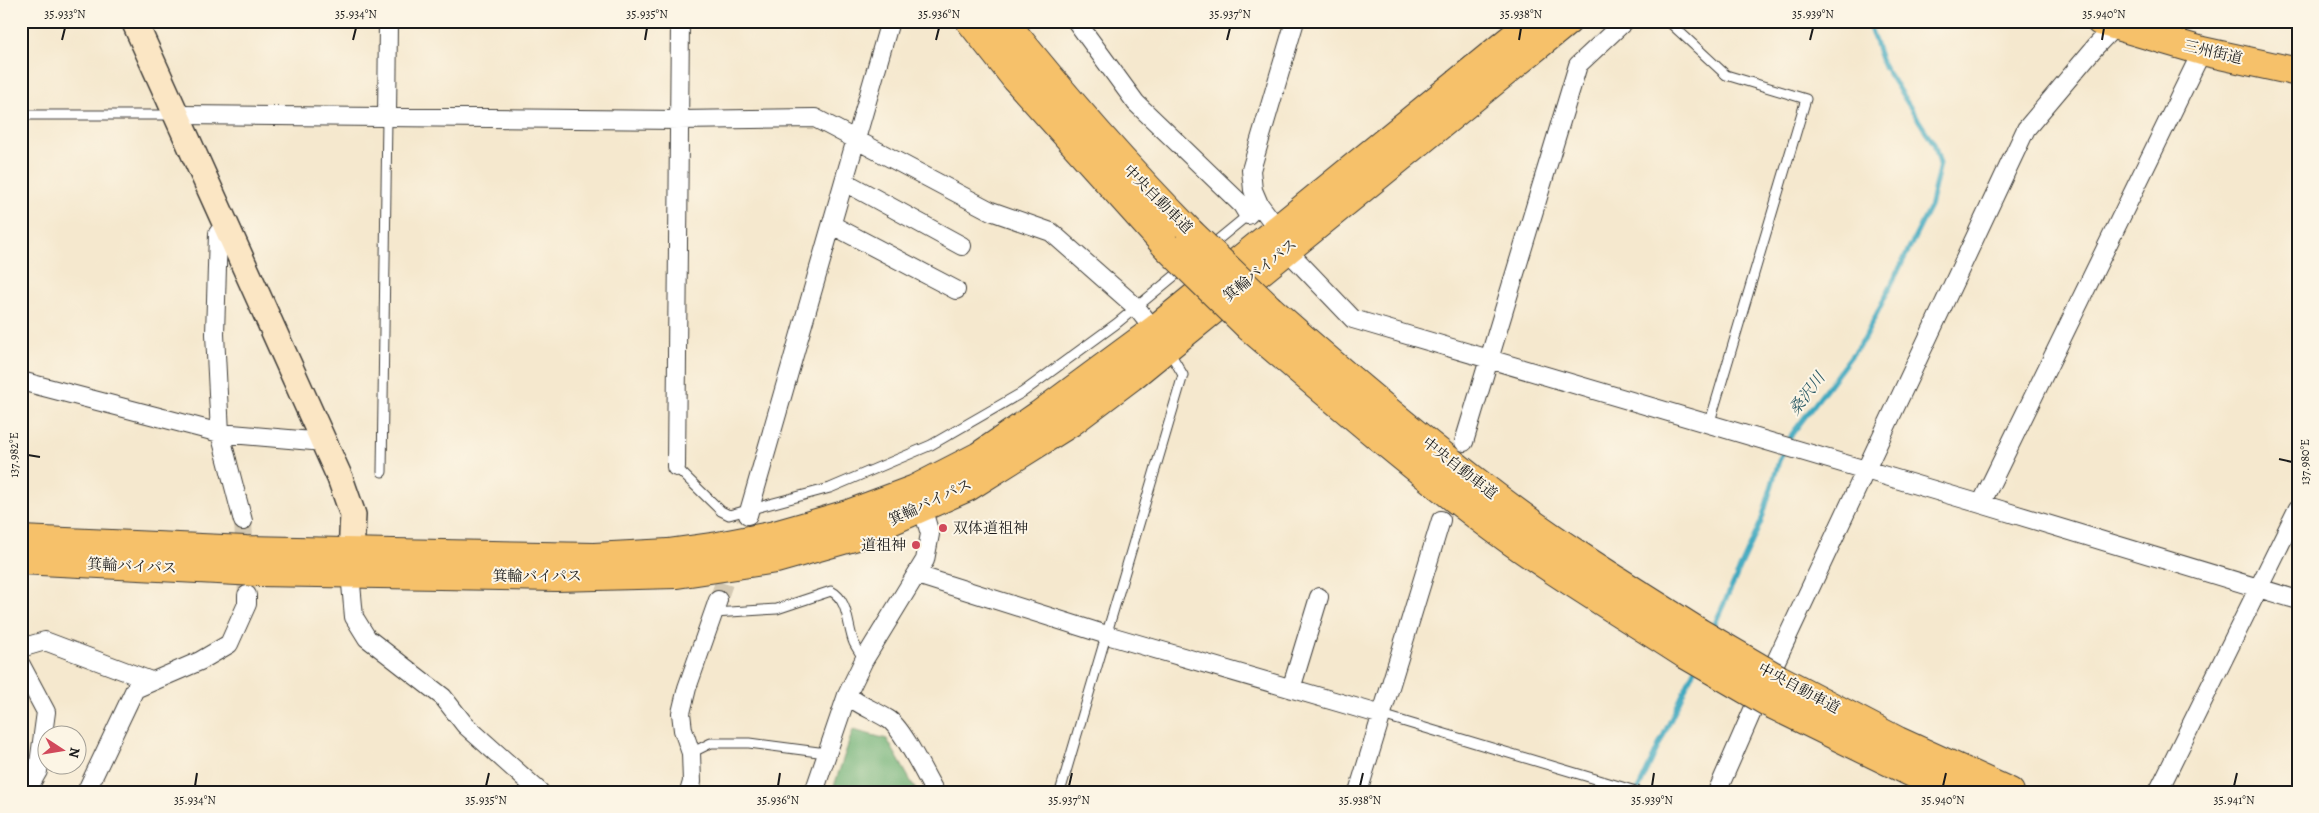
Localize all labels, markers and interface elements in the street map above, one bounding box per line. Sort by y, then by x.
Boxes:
text: 35.933°N [44,6,86,22]
text: 35.934°N [335,6,377,22]
text: 35.935°N [626,6,668,22]
text: 35.936°N [918,6,960,22]
text: 35.937°N [1209,6,1251,22]
text: 35.938°N [1500,6,1543,22]
text: 35.939°N [1792,6,1834,22]
text: 35.940°N [2082,6,2126,22]
street label: 三州街道 [2182,36,2244,68]
street label: 中央自動車道 [1119,160,1197,238]
street label: 箕輪バイパス [1219,234,1301,306]
water label: 桑沢川 [1784,367,1831,420]
text: 137.982°E [6,432,22,478]
street label: 中央自動車道 [1418,432,1502,504]
text: 137.980°E [2297,439,2313,485]
street label: 箕輪バイパス [885,474,975,530]
place label: 双体道祖神 [953,518,1028,538]
marker: 双体道祖神 [937,522,949,534]
place label: 道祖神 [861,535,906,555]
marker: 道祖神 [910,539,922,551]
street label: 箕輪バイパス [87,554,177,578]
street label: 箕輪バイパス [492,566,582,586]
street label: 中央自動車道 [1755,658,1843,718]
north arrow [38,726,88,776]
text: N [64,746,85,760]
text: 35.934°N [174,792,216,808]
text: 35.935°N [465,792,507,808]
text: 35.936°N [757,792,799,808]
text: 35.937°N [1048,792,1090,808]
text: 35.938°N [1339,792,1382,808]
text: 35.939°N [1631,792,1673,808]
text: 35.940°N [1921,792,1965,808]
text: 35.941°N [2213,792,2255,808]

